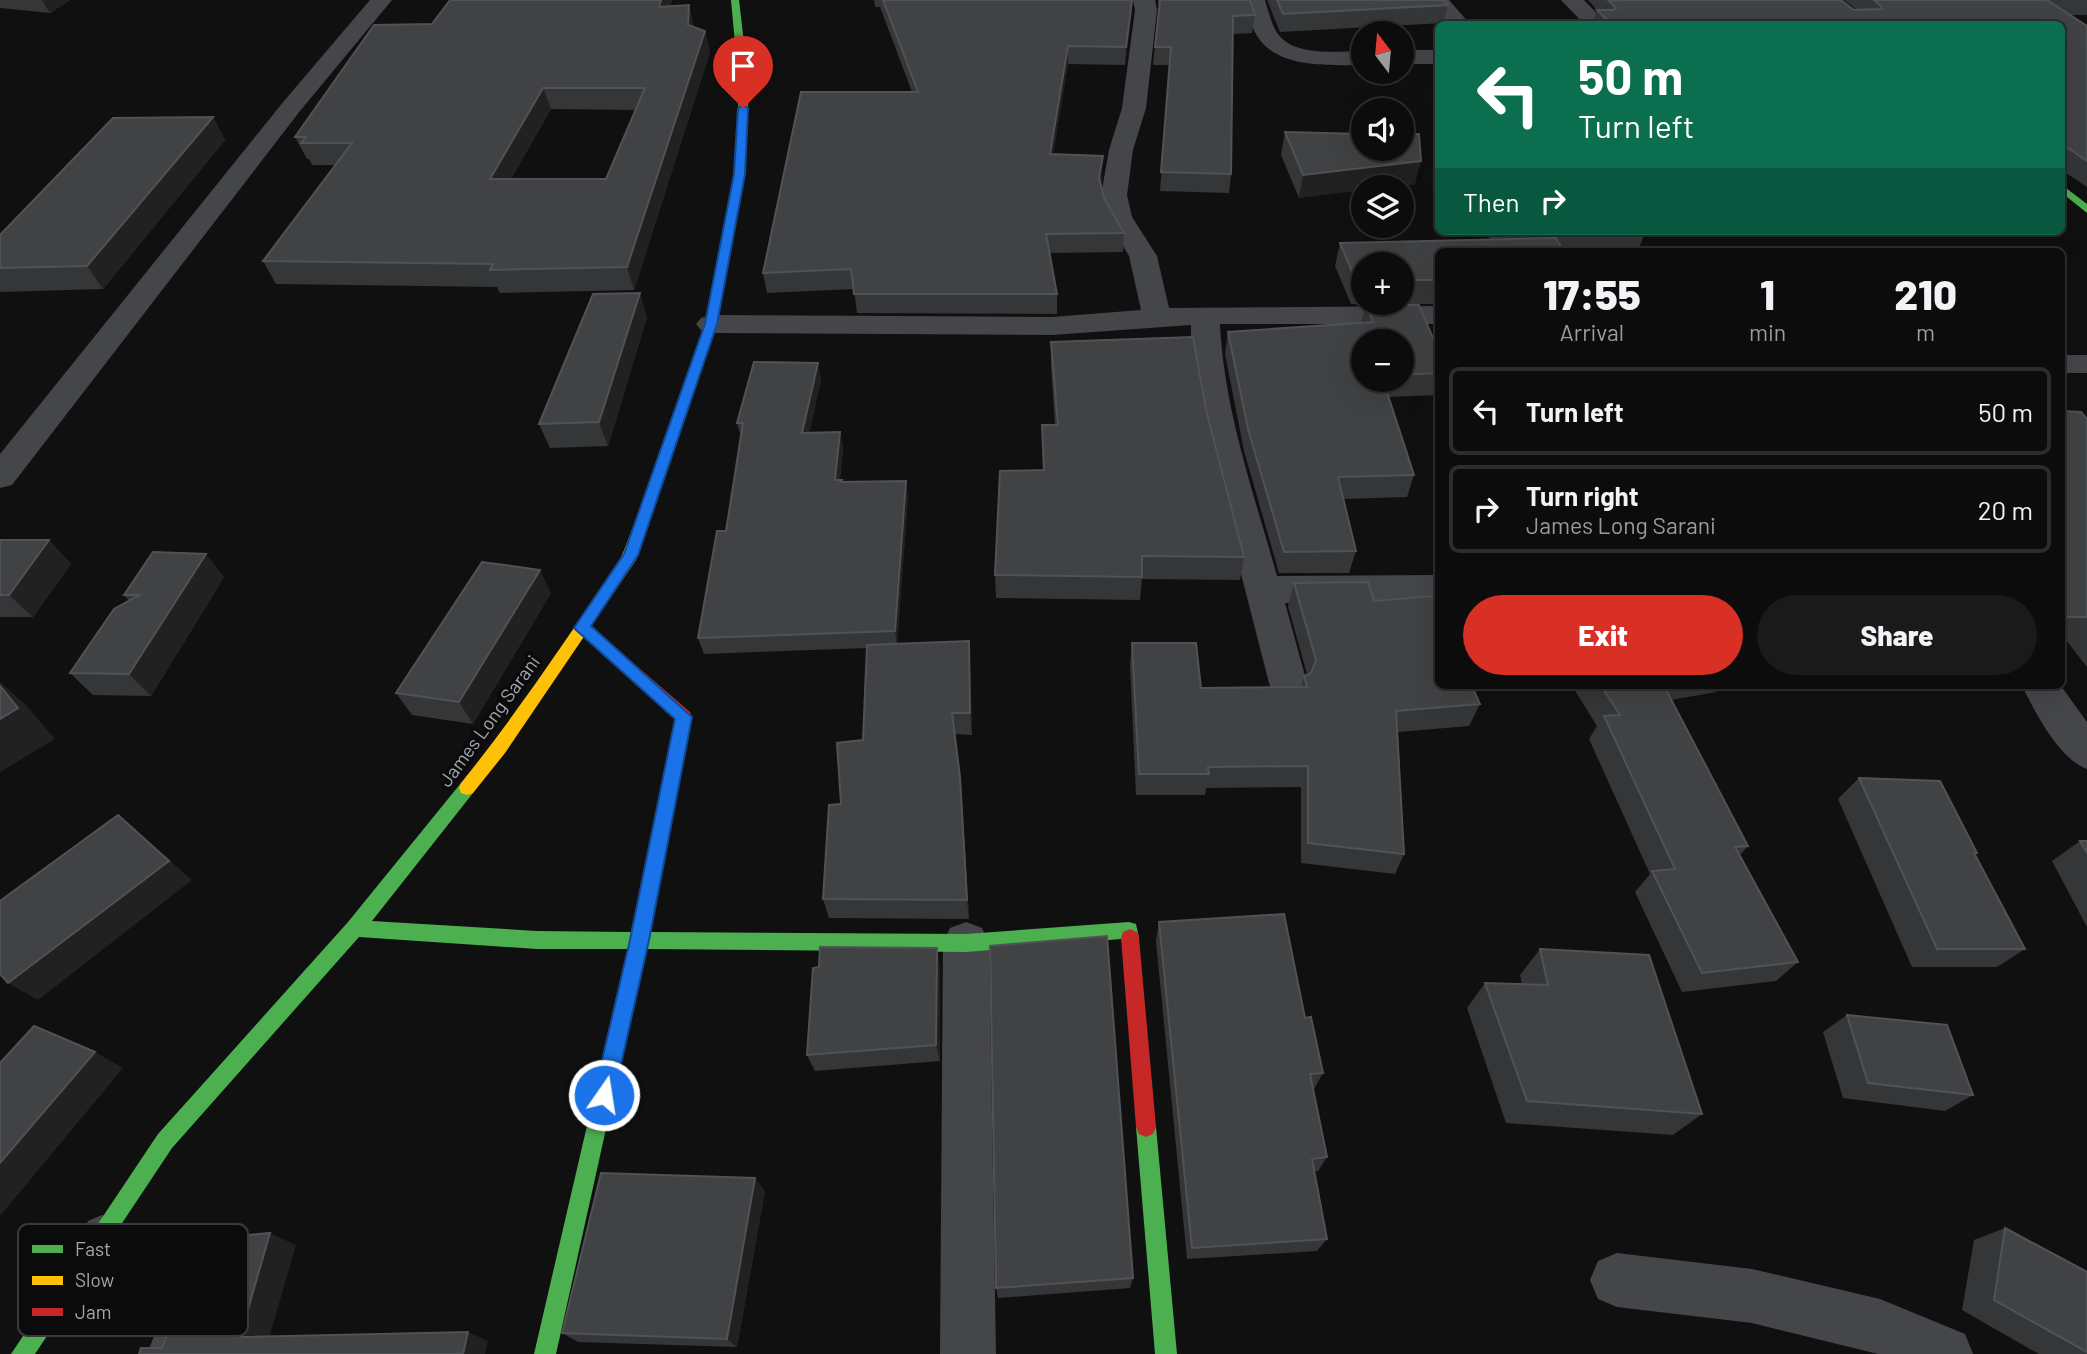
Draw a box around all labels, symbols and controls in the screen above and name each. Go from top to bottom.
north arrow [1351,21,1414,84]
map controls [1351,21,1414,392]
pin [713,36,773,108]
text: 50 m [1578,46,1683,105]
icon: arrive [724,47,762,85]
icon: left [1463,49,1554,140]
button: sound [1351,98,1414,161]
text: Turn left [1578,106,1695,144]
button: layers [1351,175,1414,238]
icon: right [1534,182,1572,220]
text: Then [1463,186,1520,217]
button: + [1351,252,1414,315]
text: 17:55 [1543,268,1641,318]
text: 1 [1760,268,1775,318]
text: 210 [1894,268,1957,318]
text: Arrival [1560,318,1624,346]
text: min [1749,318,1786,346]
text: m [1916,318,1935,346]
button: − [1351,329,1414,392]
icon: left [1467,392,1505,430]
text: Turn left [1526,396,1624,427]
text: 50 m [1978,396,2033,427]
text: Turn right [1526,480,1639,511]
icon: right [1467,490,1505,528]
text: 20 m [1978,494,2033,525]
text: James Long Sarani [1526,511,1716,539]
button: Exit [1463,595,1743,675]
button: Share [1757,595,2037,675]
street label: James Long Sarani [433,650,544,791]
position arrow [567,1058,641,1132]
legend [18,1224,248,1336]
text: Fast [75,1237,111,1260]
text: Slow [75,1268,114,1291]
text: Jam [75,1300,111,1323]

